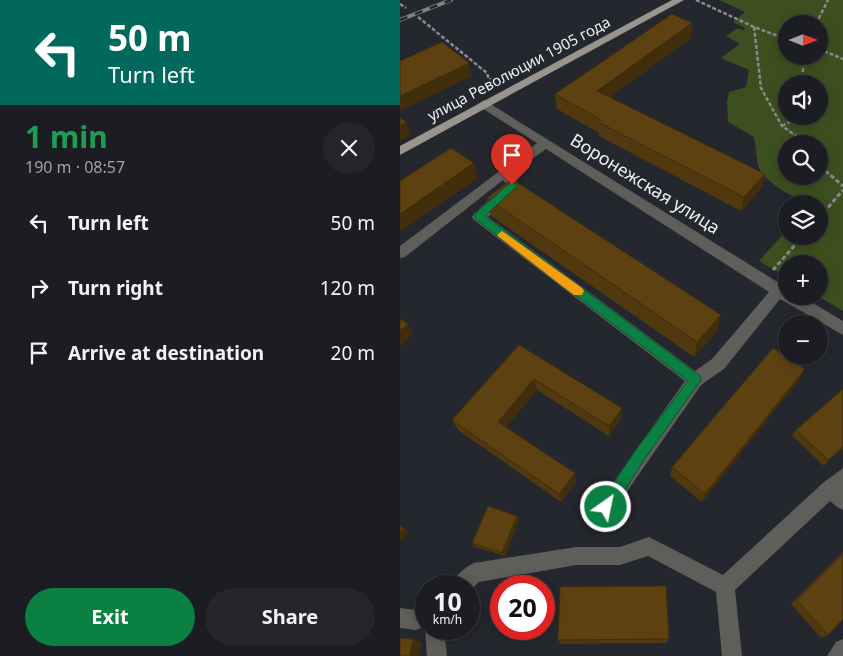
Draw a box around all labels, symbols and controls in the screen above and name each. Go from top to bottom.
street label: улица Революции 1905 года [424,11,613,125]
text: 50 m [108,14,191,61]
north arrow [778,15,828,65]
map controls [778,15,828,365]
icon: left [25,20,90,85]
text: Turn left [108,59,195,89]
button: sound [778,75,828,125]
text: 1 min [25,116,108,157]
button: close [323,122,375,174]
street label: Воронежская улица [566,127,725,239]
pin [491,134,533,185]
button: search [778,135,828,185]
icon: arrive [498,141,526,169]
text: 190 m · 08:57 [25,156,125,178]
button: layers [778,195,828,245]
icon: left [25,209,53,237]
text: Turn left [68,210,149,236]
text: 50 m [331,210,375,236]
button: + [778,255,828,305]
icon: right [25,274,53,302]
text: Turn right [68,275,163,301]
text: 120 m [320,275,375,301]
button: − [778,315,828,365]
icon: arrive [25,339,53,367]
text: Arrive at destination [68,340,264,366]
text: 20 m [331,340,375,366]
position arrow [579,480,631,532]
speed limit sign: 20 [490,575,555,640]
text: 10 [433,584,462,618]
button: Exit [25,588,195,646]
button: Share [205,588,375,646]
text: km/h [433,611,462,628]

